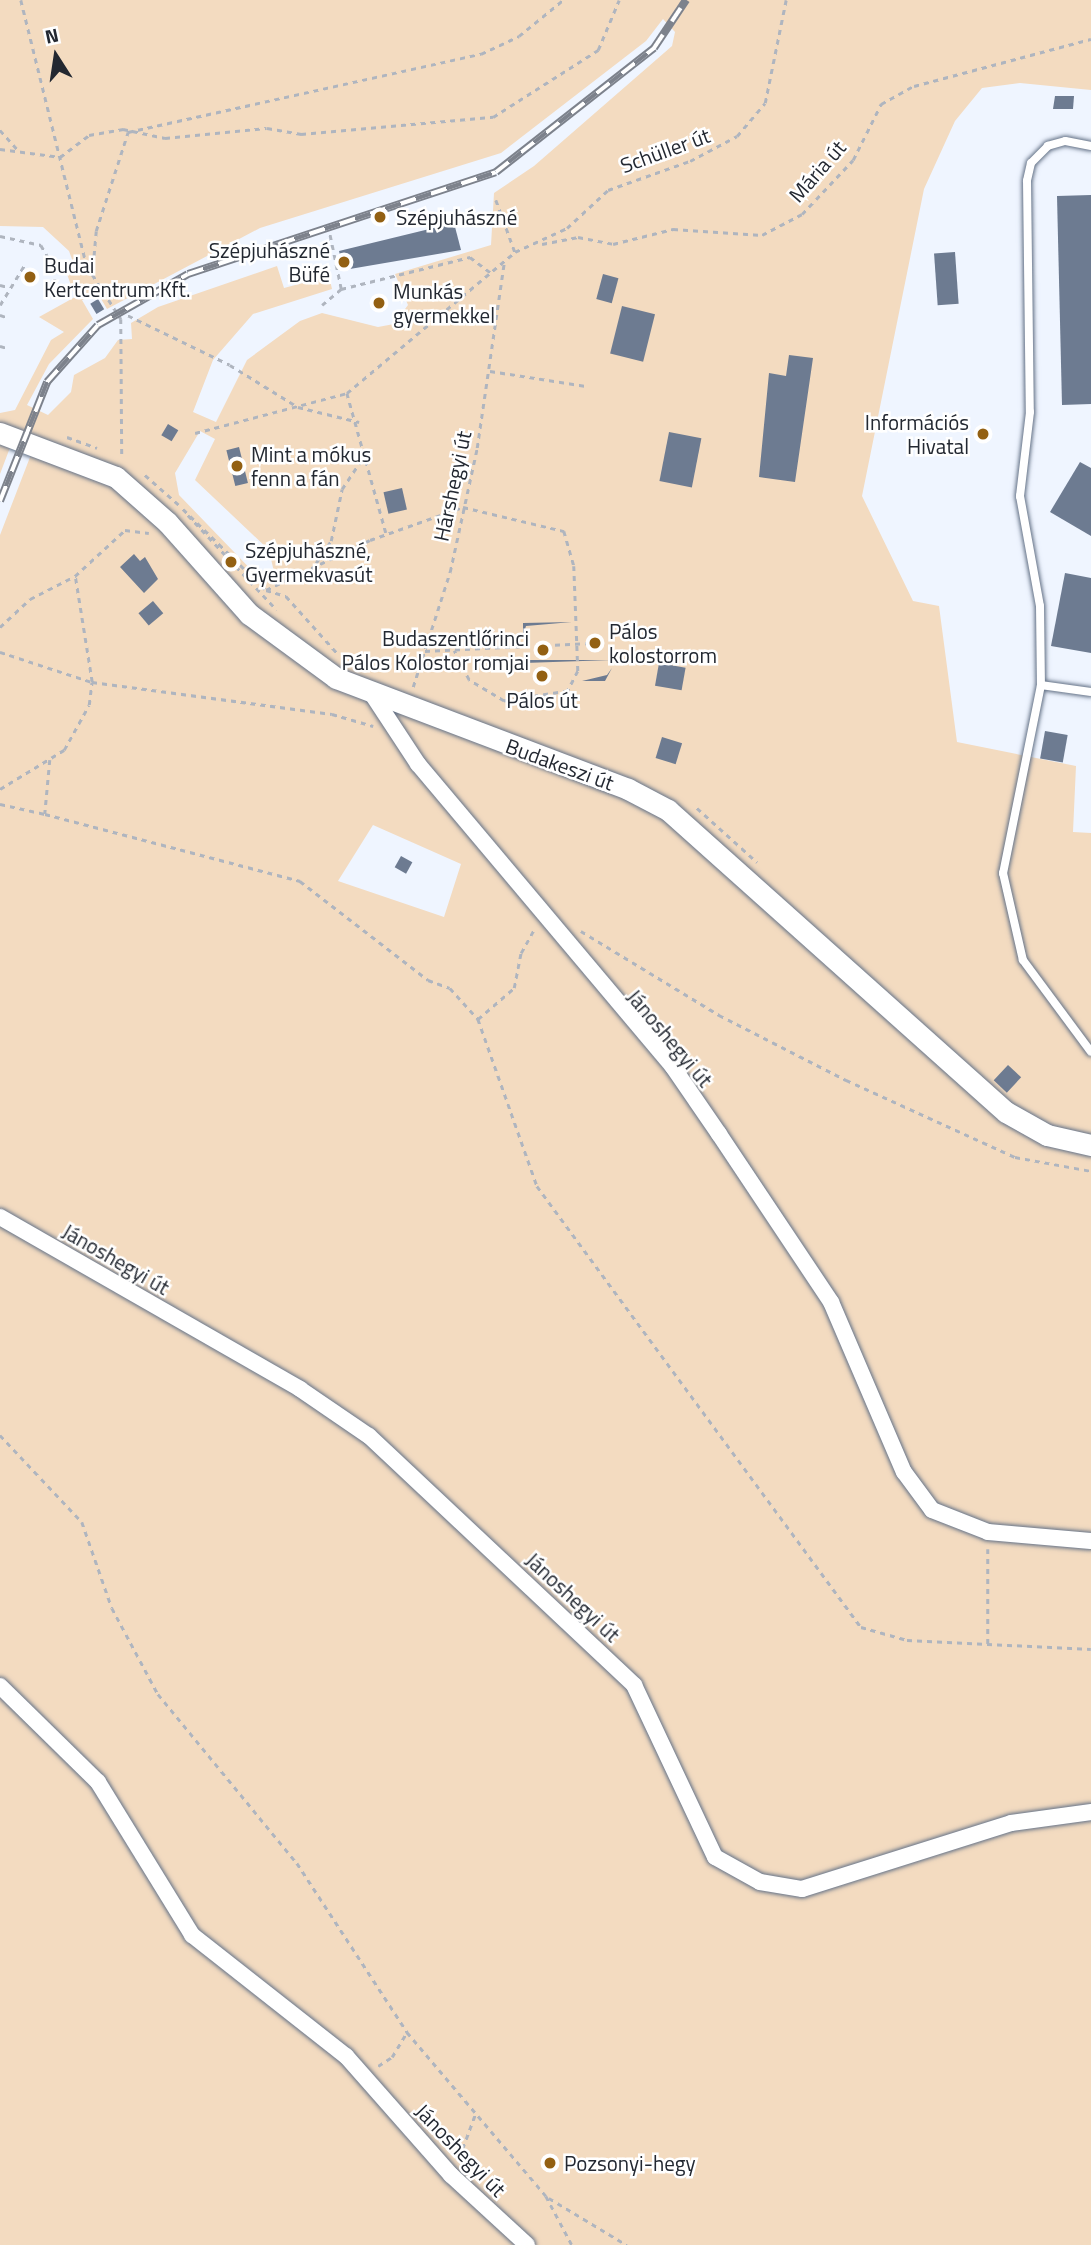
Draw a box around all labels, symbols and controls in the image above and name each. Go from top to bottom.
text: N [42,19,61,51]
north arrow [21,21,91,91]
street label: Schüller út [617,122,713,178]
street label: Mária út [783,135,851,207]
place label: Szépjuhászné [396,204,517,230]
marker: Szépjuhászné [370,207,390,227]
place label: Szépjuhászné Büfé [209,237,330,287]
place label: Budai Kertcentrum Kft. [44,252,190,302]
marker: Szépjuhászné Büfé [336,254,352,270]
marker: Budai Kertcentrum Kft. [22,269,38,285]
place label: Munkás gyermekkel [393,278,495,328]
marker: Munkás gyermekkel [371,295,387,311]
place label: Információs Hivatal [865,409,969,459]
marker: Információs Hivatal [975,426,991,442]
street label: Hárshegyi út [428,428,476,544]
place label: Mint a mókus fenn a fán [251,441,371,491]
marker: Mint a mókus fenn a fán [229,458,245,474]
place label: Szépjuhászné, Gyermekvasút [245,537,373,587]
marker: Szépjuhászné, Gyermekvasút [223,554,239,570]
place label: Pálos kolostorrom [609,618,717,668]
place label: Budaszentlőrinci Pálos Kolostor romjai [342,625,529,675]
marker: Pálos kolostorrom [587,635,603,651]
marker: Budaszentlőrinci Pálos Kolostor romjai [535,642,551,658]
marker: Pálos út [534,668,550,684]
place label: Pálos út [506,687,578,713]
street label: Budakeszi út [503,733,617,795]
street label: Jánoshegyi út [622,984,718,1092]
street label: Jánoshegyi út [58,1218,174,1300]
street label: Jánoshegyi út [521,1547,625,1647]
street label: Jánoshegyi út [411,2098,511,2202]
place label: Pozsonyi-hegy [564,2150,696,2176]
marker: Pozsonyi-hegy [542,2155,558,2171]

